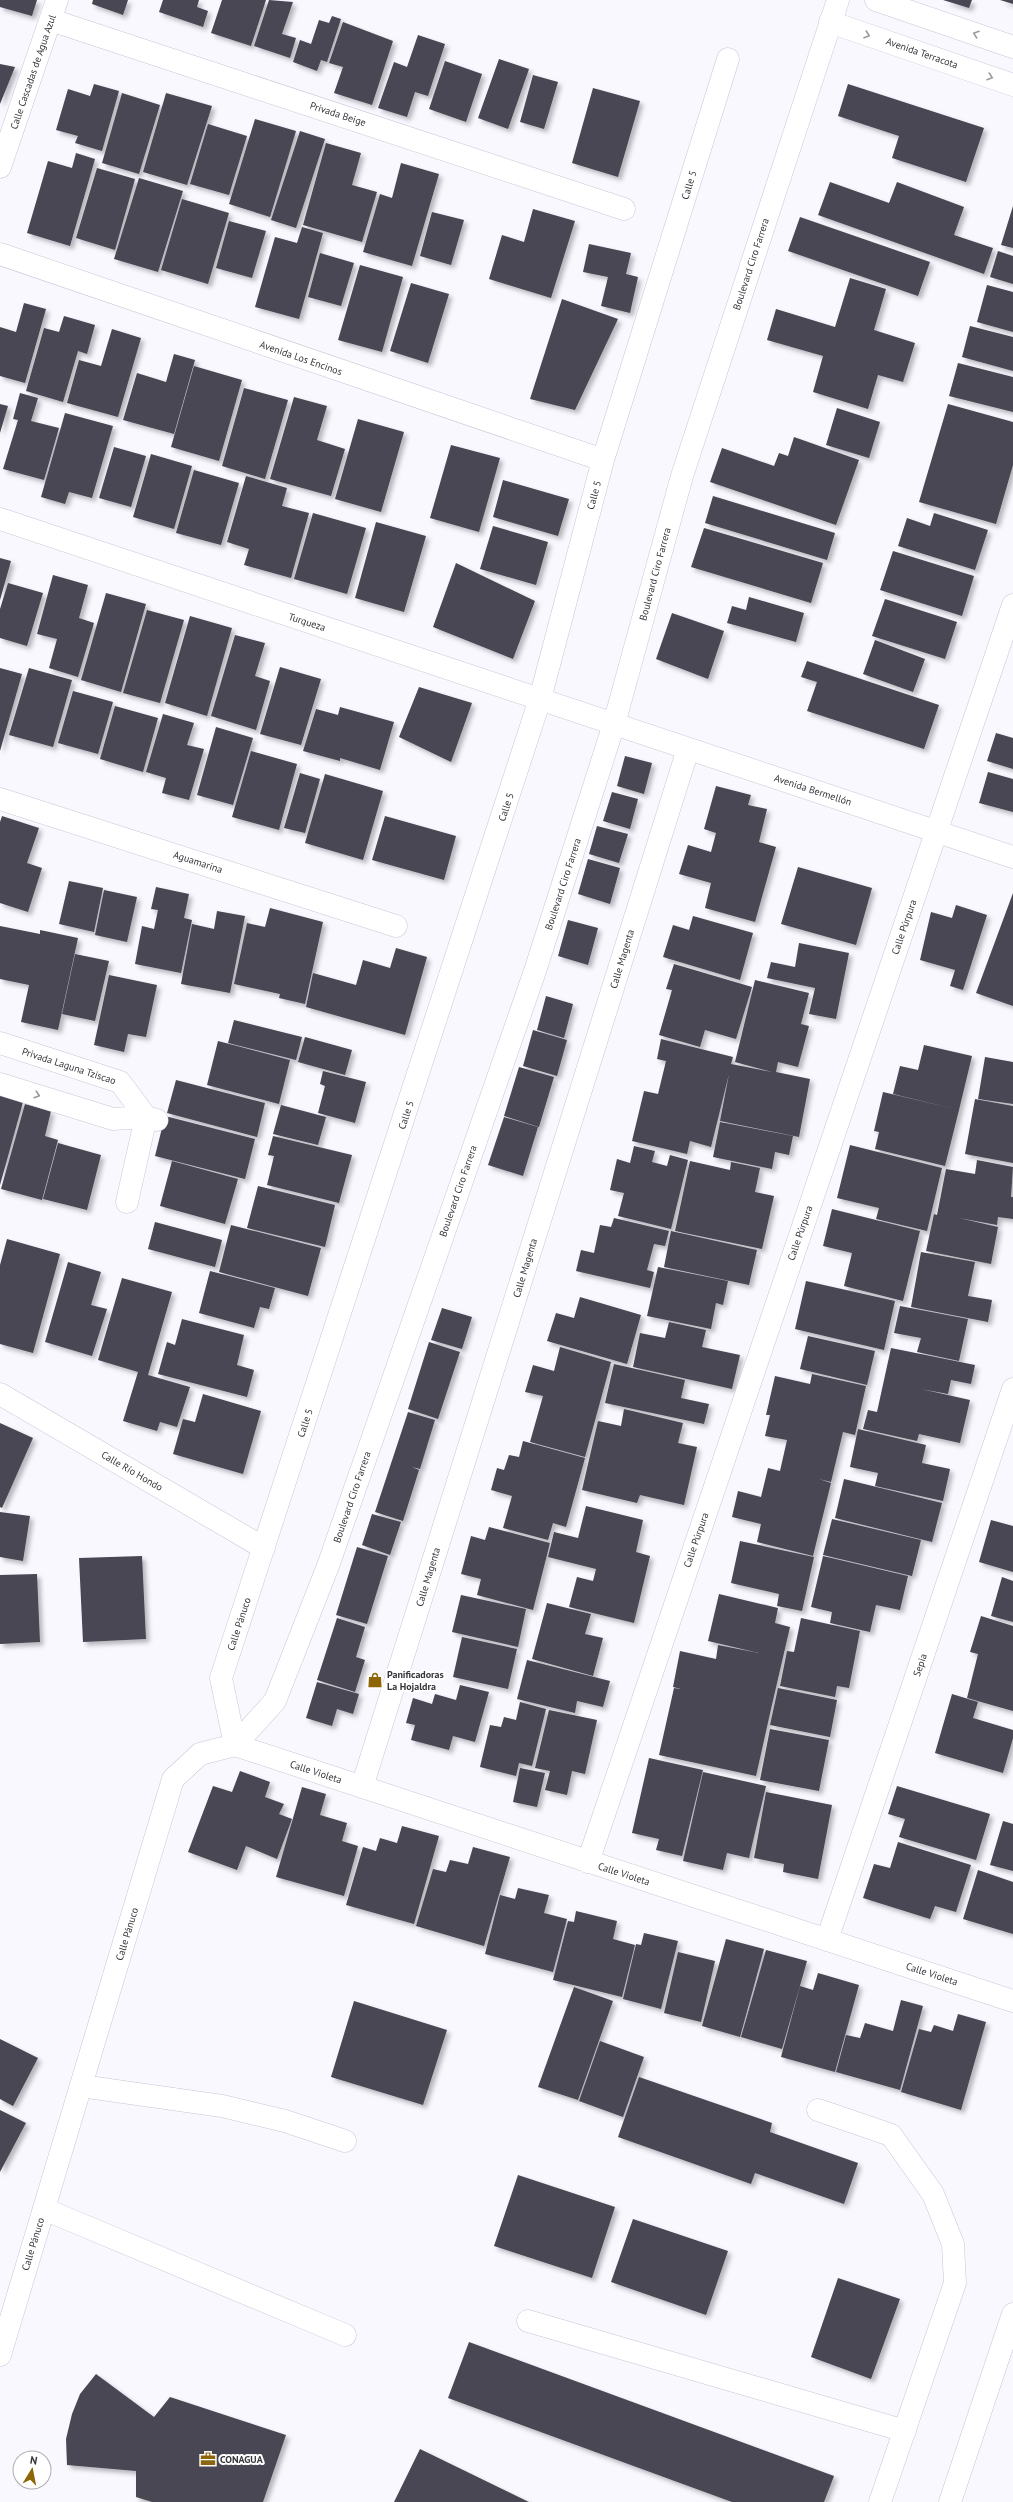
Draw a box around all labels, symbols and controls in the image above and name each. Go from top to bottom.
street label: Calle Cascadas de Agua Azul [7,13,59,131]
one-way arrow [863,30,870,38]
one-way arrow [973,30,980,39]
street label: Avenida Terracota [884,35,960,71]
one-way arrow [986,72,993,81]
street label: Privada Beige [308,99,368,129]
street label: Calle 5 [678,169,700,201]
street label: Boulevard Ciro Farrera [730,216,772,312]
street label: Avenida Los Encinos [258,338,344,378]
street label: Calle 5 [584,479,604,511]
street label: Boulevard Ciro Farrera [636,526,674,622]
street label: Turqueza [287,610,327,634]
street label: Avenida Bermellón [773,771,853,809]
street label: Calle 5 [495,791,517,823]
street label: Boulevard Ciro Farrera [542,836,584,932]
street label: Aguamarina [172,848,224,876]
street label: Calle Púrpura [889,898,919,956]
street label: Calle Magenta [607,928,637,990]
street label: Privada Laguna Tziscao [20,1045,118,1087]
one-way arrow [34,1091,41,1099]
street label: Calle 5 [395,1099,417,1131]
street label: Boulevard Ciro Farrera [436,1144,480,1238]
street label: Calle Púrpura [785,1204,815,1262]
street label: Calle Magenta [510,1237,540,1299]
street label: Calle 5 [294,1407,316,1439]
street label: Calle Río Hondo [99,1448,165,1494]
street label: Boulevard Ciro Farrera [330,1450,374,1544]
street label: Calle Púrpura [681,1511,711,1569]
street label: Calle Magenta [413,1546,443,1608]
street label: Calle Pánuco [224,1596,254,1652]
street label: Sepia [910,1652,930,1678]
place label: Panificadoras La Hojaldra [387,1668,444,1693]
shop icon: Panificadoras La Hojaldra [366,1671,384,1689]
street label: Calle Violeta [288,1757,344,1787]
street label: Calle Violeta [596,1859,652,1889]
street label: Calle Pánuco [113,1906,141,1962]
street label: Calle Violeta [904,1959,960,1989]
street label: Calle Pánuco [19,2216,47,2272]
north arrow [12,2450,52,2490]
office icon: CONAGUA [199,2450,217,2468]
text: N [29,2453,39,2468]
place label: CONAGUA [220,2453,264,2466]

